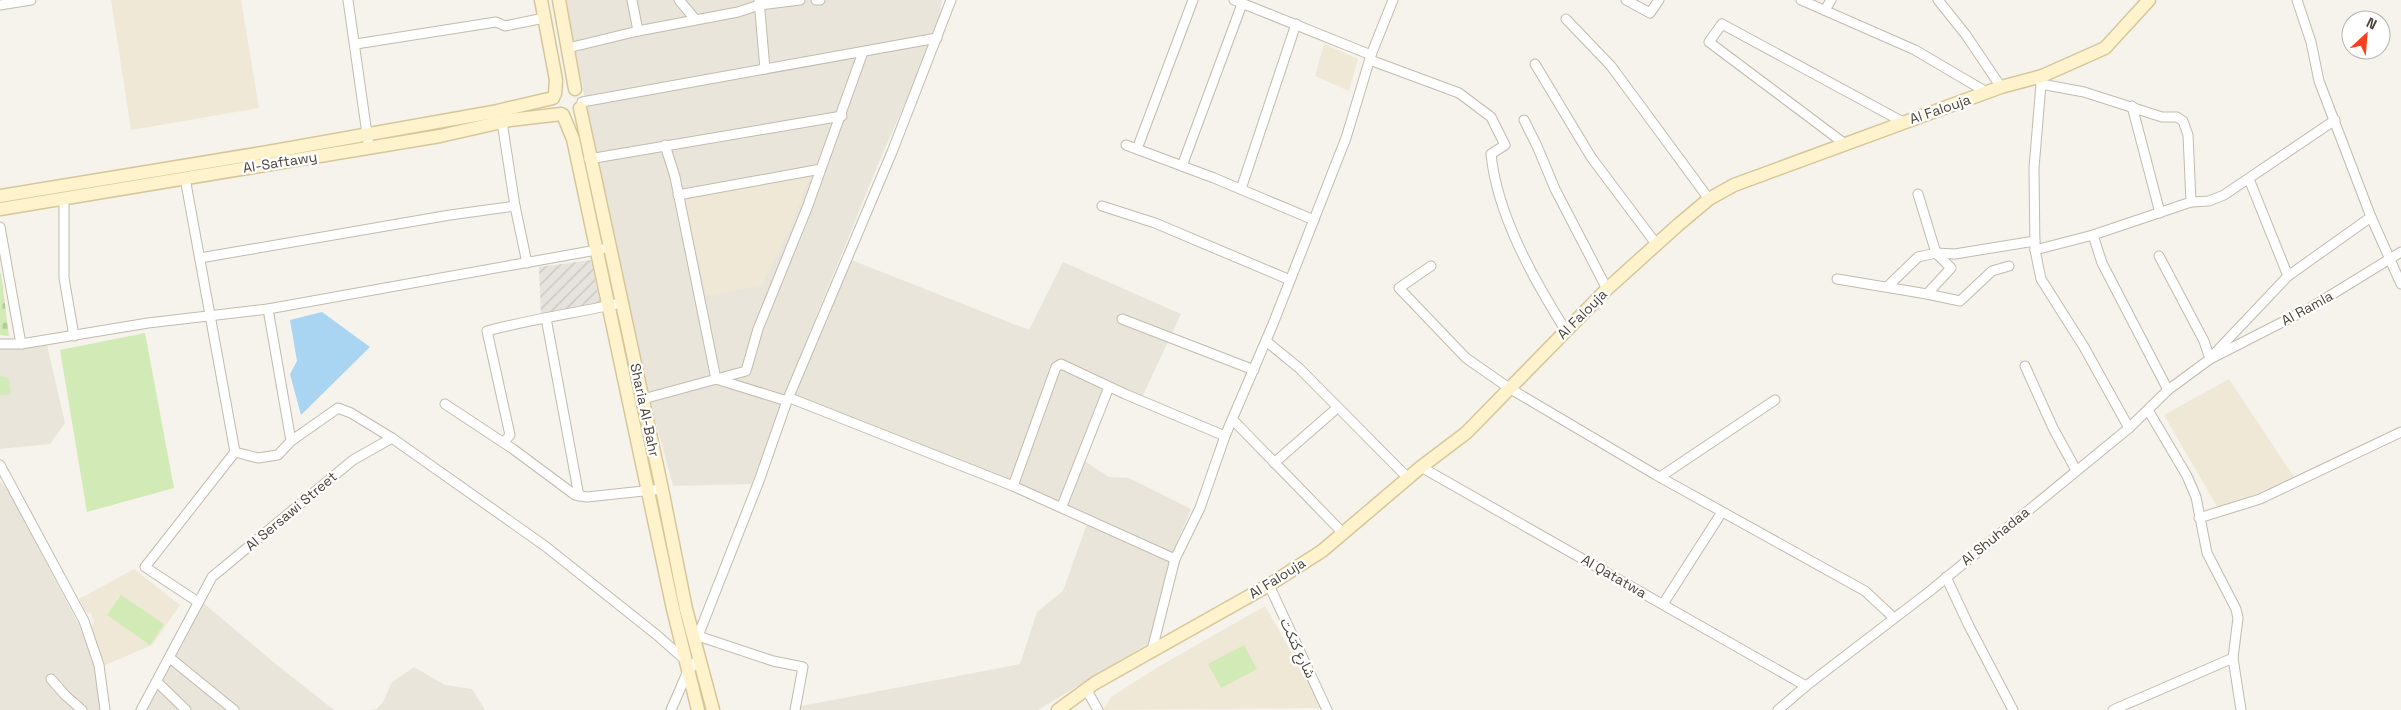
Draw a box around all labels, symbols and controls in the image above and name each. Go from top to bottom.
north arrow [2341,10,2391,60]
text: N [2364,13,2380,33]
street label: Al Falouja [1907,90,1973,128]
street label: Al-Saftawy [242,147,318,177]
street label: Al Falouja [1553,285,1611,343]
street label: Al Ramla [2278,286,2336,330]
street label: Sharia Al-Bahr [626,362,664,458]
street label: Al Sersawi Street [242,467,340,555]
street label: Al Shuhadaa [1957,503,2033,569]
street label: Al Qatatwa [1578,550,1650,602]
street label: Al Falouja [1245,554,1309,602]
street label: شارع كتكت [1274,615,1320,682]

